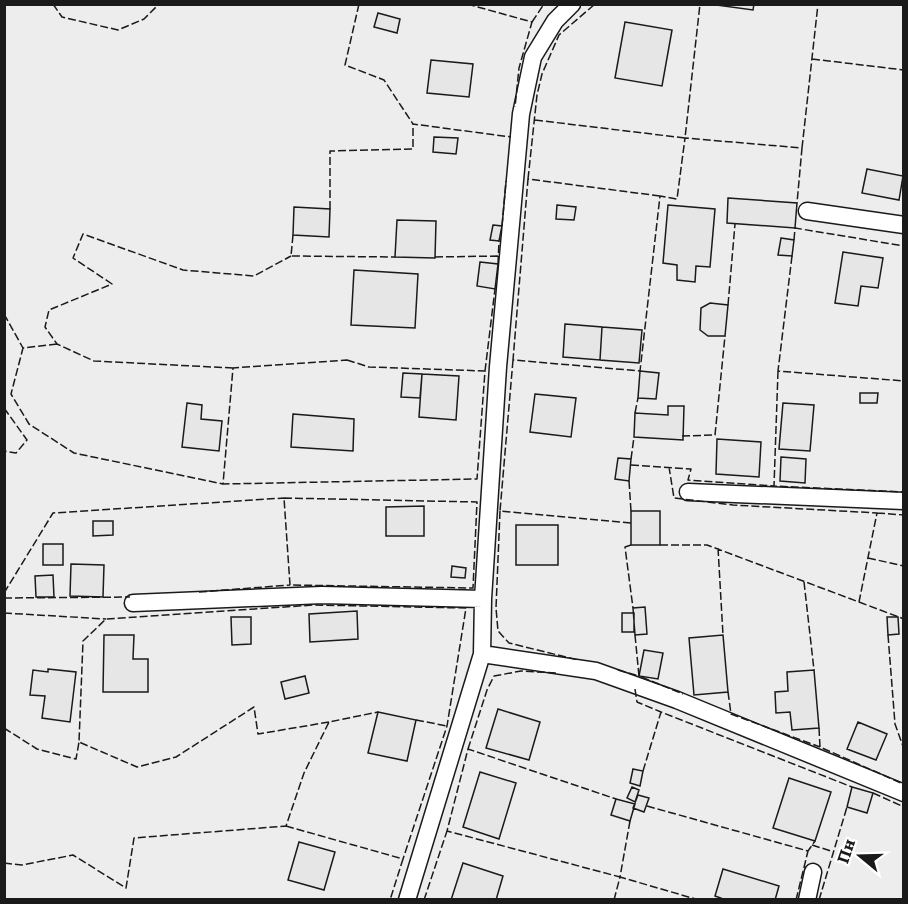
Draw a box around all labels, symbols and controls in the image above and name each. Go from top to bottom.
north arrow [830,826,890,886]
text: Пн [829,835,860,866]

